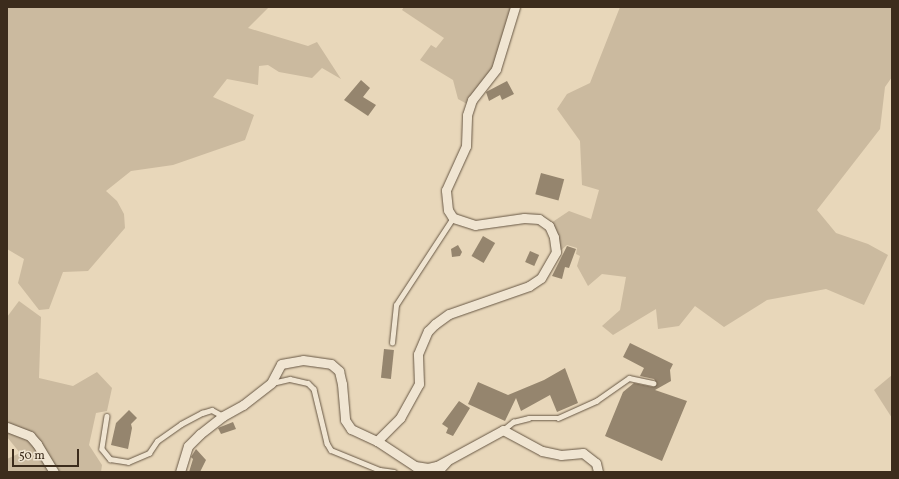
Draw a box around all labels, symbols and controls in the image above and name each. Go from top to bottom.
scale bar [14,441,81,467]
text: 50 m [19,448,45,464]

